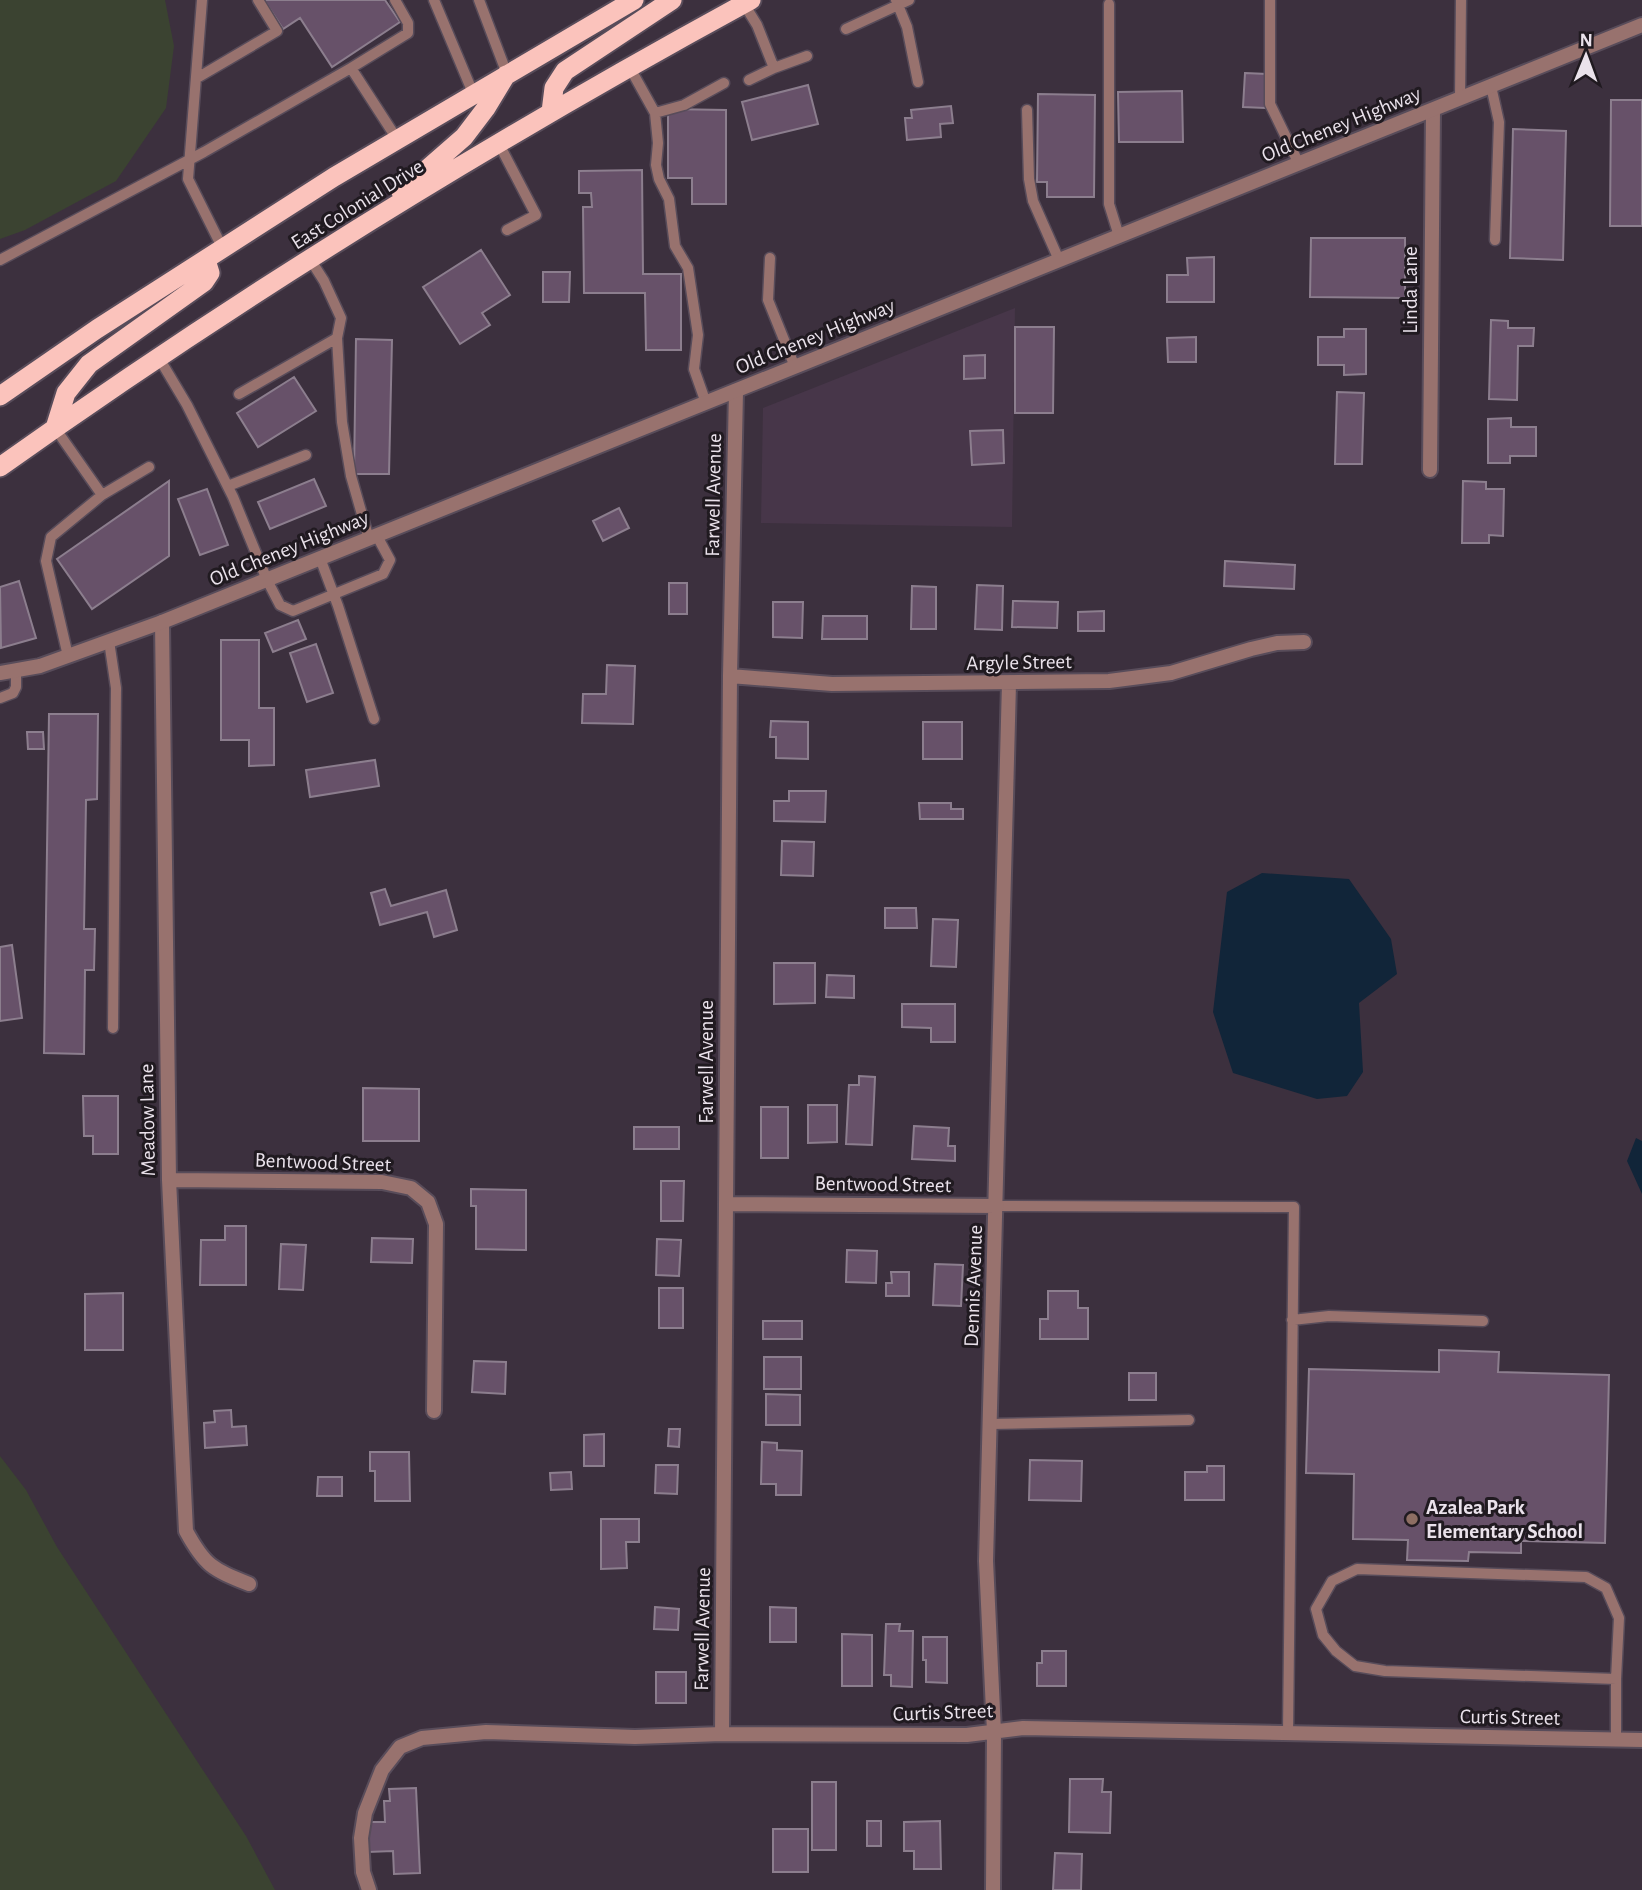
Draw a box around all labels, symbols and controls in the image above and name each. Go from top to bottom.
north arrow [1551,21,1621,91]
text: N [1579,31,1593,50]
street label: Old Cheney Highway [1259,83,1424,166]
street label: East Colonial Drive [288,155,427,253]
street label: Linda Lane [1400,246,1421,334]
street label: Old Cheney Highway [733,295,898,378]
street label: Farwell Avenue [702,433,725,557]
street label: Old Cheney Highway [207,507,372,590]
street label: Argyle Street [966,651,1072,674]
street label: Farwell Avenue [696,1000,717,1124]
street label: Meadow Lane [136,1063,159,1177]
street label: Bentwood Street [254,1150,392,1175]
street label: Bentwood Street [815,1173,952,1196]
street label: Dennis Avenue [961,1225,986,1347]
place label: Azalea Park Elementary School [1426,1497,1583,1542]
marker: Azalea Park Elementary School [1404,1511,1420,1527]
street label: Farwell Avenue [691,1567,714,1691]
street label: Curtis Street [892,1700,994,1725]
street label: Curtis Street [1460,1706,1561,1729]

